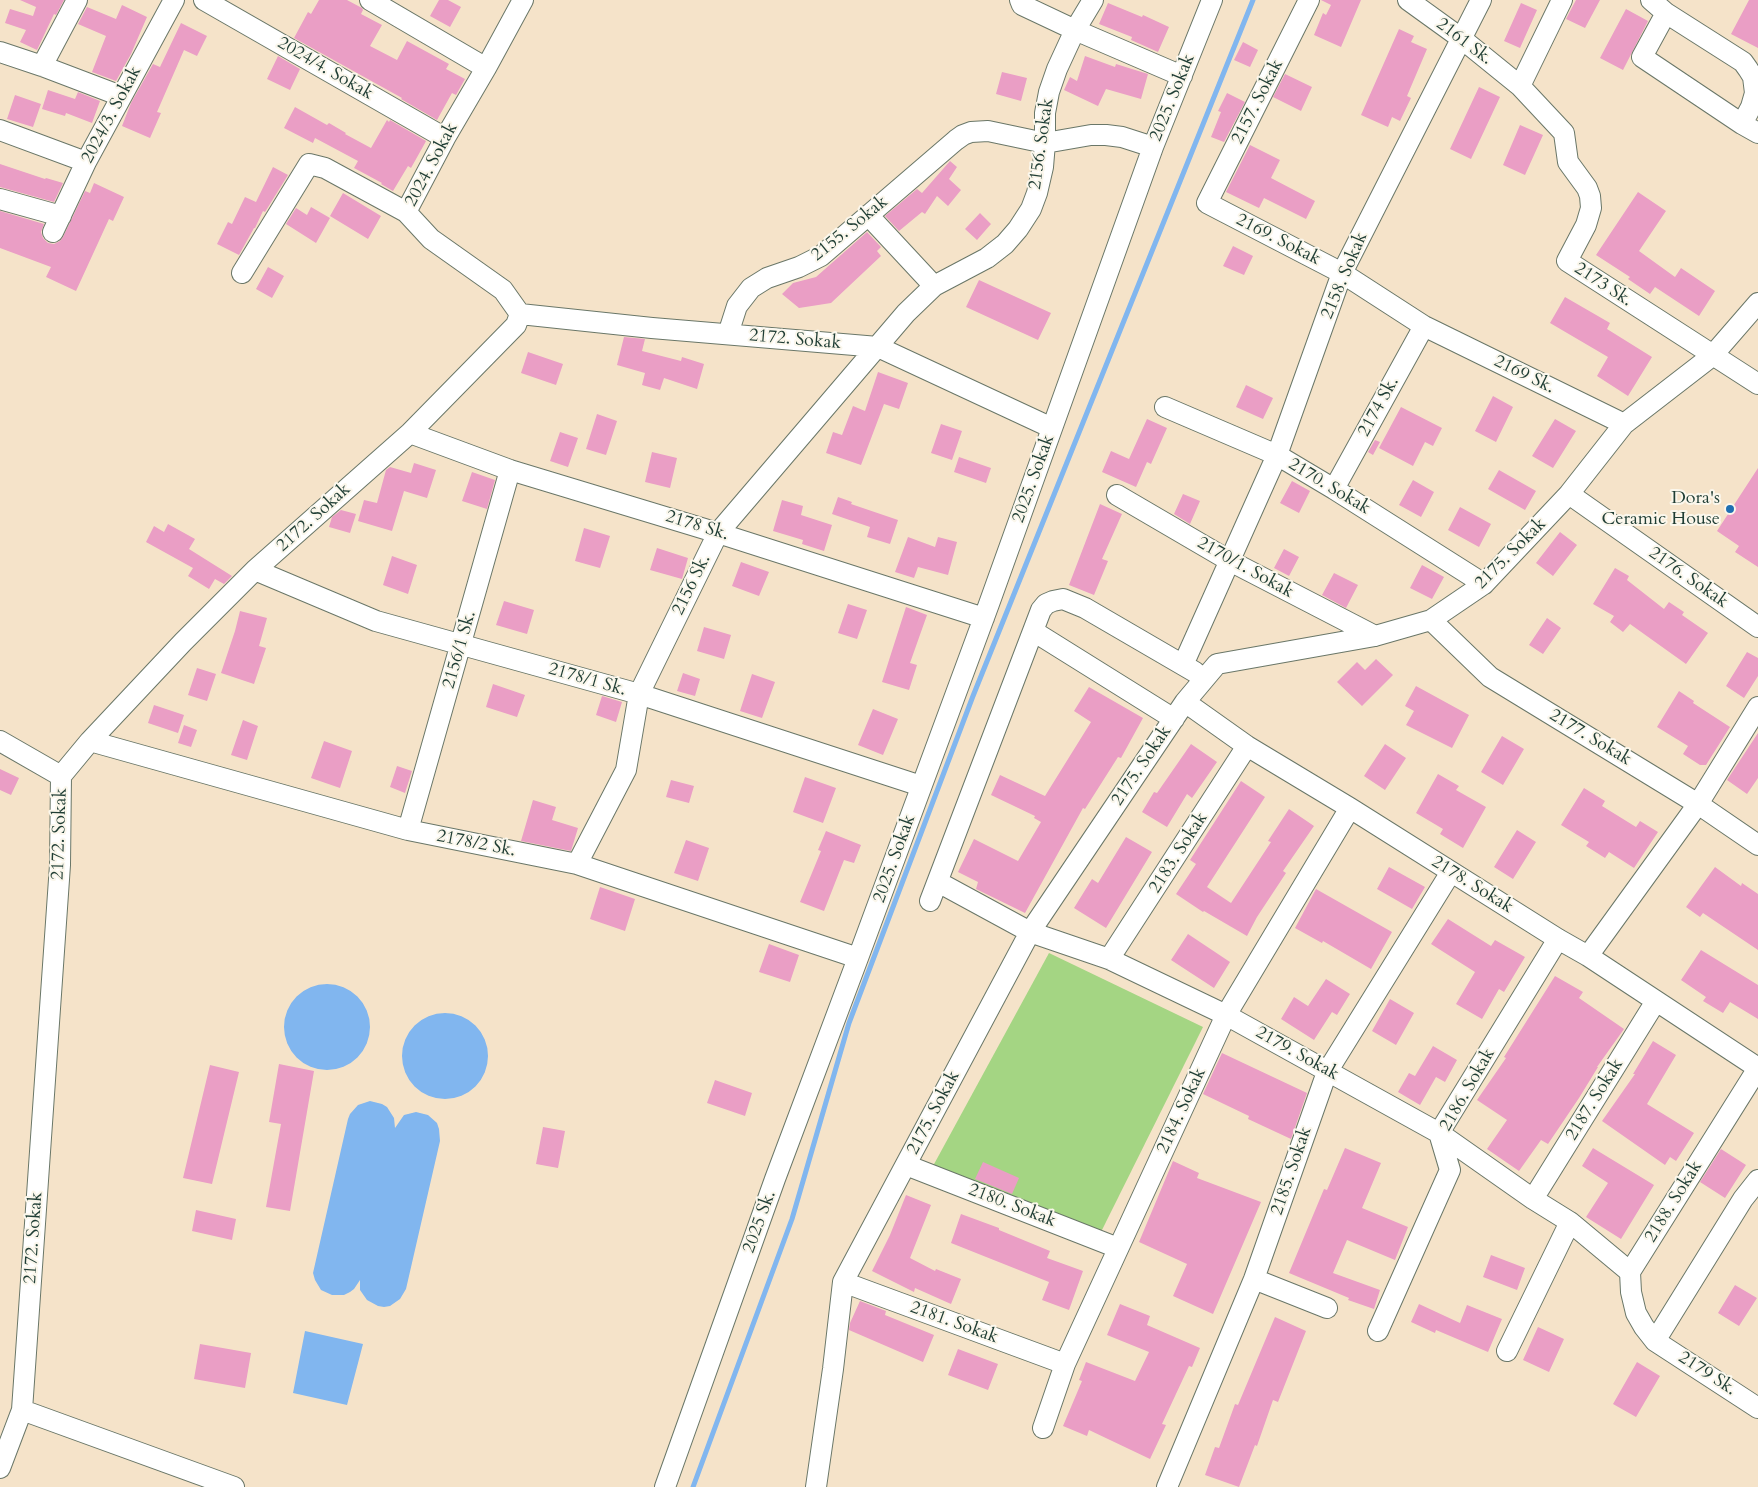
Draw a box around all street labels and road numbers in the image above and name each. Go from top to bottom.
street label: 2161 Sk. [1432,14,1496,70]
street label: 2024/4. Sokak [273,33,377,105]
street label: 2025. Sokak [1146,51,1200,145]
street label: 2157. Sokak [1227,56,1289,148]
street label: 2024/3. Sokak [77,63,147,167]
street label: 2156. Sokak [1025,97,1059,191]
street label: 2024. Sokak [401,119,463,211]
street label: 2155. Sokak [807,192,893,266]
street label: 2169. Sokak [1232,209,1324,271]
street label: 2158. Sokak [1317,229,1373,323]
street label: 2173 Sk. [1570,258,1636,312]
street label: 2172. Sokak [748,325,842,355]
street label: 2169 Sk. [1490,351,1558,399]
street label: 2174 Sk. [1354,373,1404,441]
street label: 2025. Sokak [1008,432,1060,526]
street label: 2170. Sokak [1284,454,1374,520]
street label: 2172. Sokak [273,479,355,557]
street label: 2178 Sk. [663,506,731,546]
street label: 2175. Sokak [1471,514,1551,594]
street label: 2170/1. Sokak [1193,533,1297,603]
street label: 2176. Sokak [1644,543,1732,613]
street label: 2156 Sk. [668,551,716,619]
street label: 2156/1 Sk. [439,609,481,691]
street label: 2178/1 Sk. [546,659,628,701]
street label: 2177. Sokak [1545,705,1635,771]
street label: 2175. Sokak [1107,722,1177,810]
street label: 2172. Sokak [48,788,72,880]
street label: 2183. Sokak [1145,809,1213,897]
street label: 2025. Sokak [869,812,921,906]
street label: 2178/2 Sk. [435,826,517,862]
street label: 2178. Sokak [1427,851,1517,919]
street label: 2179. Sokak [1251,1022,1343,1086]
street label: 2186. Sokak [1436,1045,1500,1135]
street label: 2187. Sokak [1561,1055,1629,1145]
street label: 2184. Sokak [1153,1065,1211,1157]
street label: 2175. Sokak [903,1067,965,1159]
street label: 2185. Sokak [1267,1124,1317,1218]
street label: 2188. Sokak [1640,1157,1708,1247]
street label: 2180. Sokak [965,1179,1059,1233]
street label: 2025 Sk. [739,1188,781,1256]
street label: 2172. Sokak [20,1191,48,1285]
street label: 2181. Sokak [907,1297,1001,1349]
street label: 2179 Sk. [1674,1347,1740,1401]

